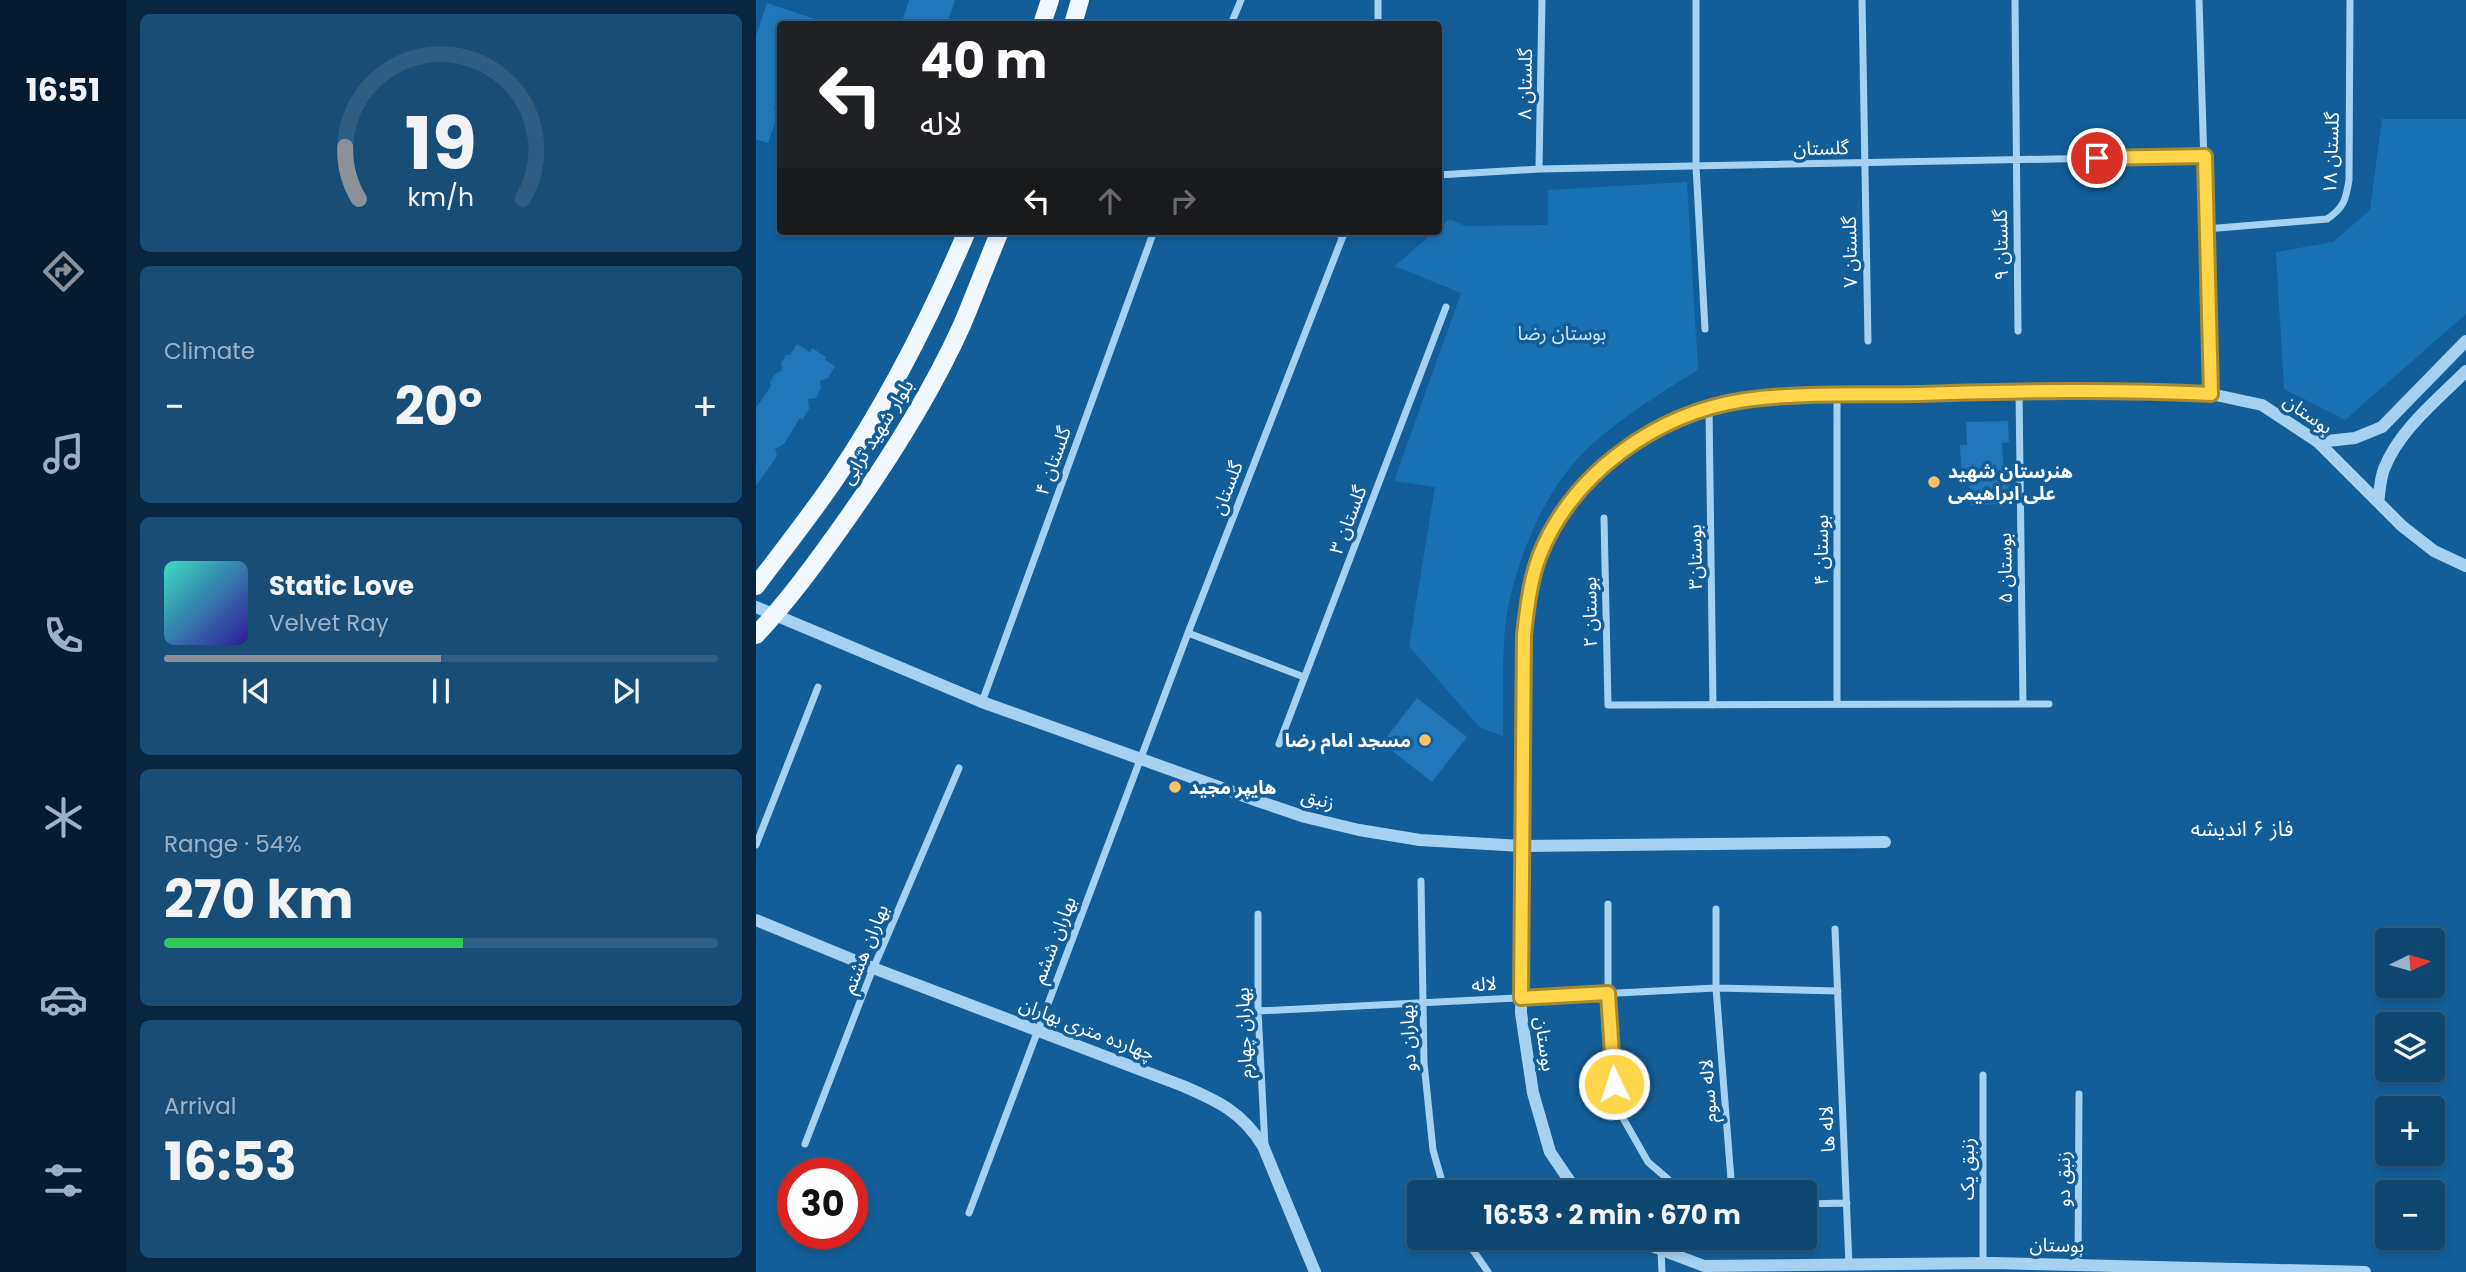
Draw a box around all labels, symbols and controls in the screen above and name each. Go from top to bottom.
text: 40 m [920,27,1047,95]
street label: گلستان ۸ [1511,47,1539,120]
icon: left [805,49,896,140]
text: 16:51 [26,67,100,112]
text: 19 [405,93,477,194]
text: لاله [920,101,963,146]
street label: گلستان ۱۸ [2316,110,2346,195]
pin [2067,128,2127,188]
street label: گلستان [1793,134,1850,162]
icon: arrive [2078,139,2116,177]
text: km/h [408,180,474,215]
icon: left [1018,182,1056,220]
icon: ahead [1091,182,1129,220]
icon: right [1164,182,1202,220]
street label: گلستان ۹ [1987,208,2015,281]
street label: گلستان ۷ [1836,215,1864,288]
icon: directions [39,247,88,296]
park label: بوستان رضا [1518,320,1606,347]
text: Climate [164,335,255,367]
text: 20° [395,370,482,443]
street label: بلوار شهید ترابی [834,374,920,490]
text: − [164,380,185,433]
text: + [692,380,718,433]
street label: بوستان [2278,387,2338,441]
street label: گلستان ۴ [1028,422,1078,499]
icon: music [39,429,88,478]
street label: گلستان [1204,456,1250,519]
place label: هنرستان شهید علی ابراهیمی [1948,458,2073,507]
marker: هنرستان شهید علی ابراهیمی [1926,474,1942,490]
street label: گلستان ۳ [1323,481,1374,558]
street label: بوستان ۴ [1808,515,1835,585]
street label: بوستان۳ [1681,524,1709,590]
street label: بوستان ۵ [1991,532,2019,604]
text: Static Love [269,568,414,604]
street label: بوستان ۲ [1576,576,1604,648]
text: Velvet Ray [269,607,389,639]
icon: phone [39,611,88,660]
icon: previous [237,672,275,710]
icon: pause [422,672,460,710]
icon: next [607,672,645,710]
place label: مسجد امام رضا [1285,727,1411,755]
marker: مسجد امام رضا [1417,732,1433,748]
place label: هایپر مجید [1189,774,1277,801]
marker: هایپر مجید [1167,779,1183,795]
street label: زنبق [1298,782,1338,816]
icon: climate [39,793,88,842]
district label: فاز ۶ اندیشه [2191,814,2293,843]
text: Range · 54% [164,828,302,860]
text: 270 km [164,863,354,936]
street label: بهاران ششم [1025,893,1084,988]
street label: بهاران هشتم [835,900,896,998]
north arrow [2375,928,2445,998]
map controls [2375,928,2445,1250]
street label: لاله [1471,970,1497,998]
icon: car [39,975,88,1024]
street label: بهاران چهارم [1229,987,1260,1079]
street label: چهارده متری بهاران [1015,991,1159,1067]
street label: بهاران دو [1393,1004,1423,1072]
button: layers [2375,1012,2445,1082]
street label: بوستان [1528,1015,1562,1073]
position arrow [1577,1047,1651,1121]
street label: لاله سوم [1692,1058,1725,1124]
text: Arrival [164,1090,236,1122]
button: + [2375,1096,2445,1166]
street label: لاله ها [1812,1105,1842,1153]
text: 16:53 [164,1125,297,1198]
street label: زنبق یک [1954,1138,1981,1200]
street label: زنبق دو [2050,1151,2077,1207]
icon: filters [39,1156,88,1205]
speed limit sign: 30 [777,1158,868,1249]
button: − [2375,1180,2445,1250]
text: 16:53 · 2 min · 670 m [1483,1197,1741,1233]
street label: بوستان [2029,1231,2085,1259]

